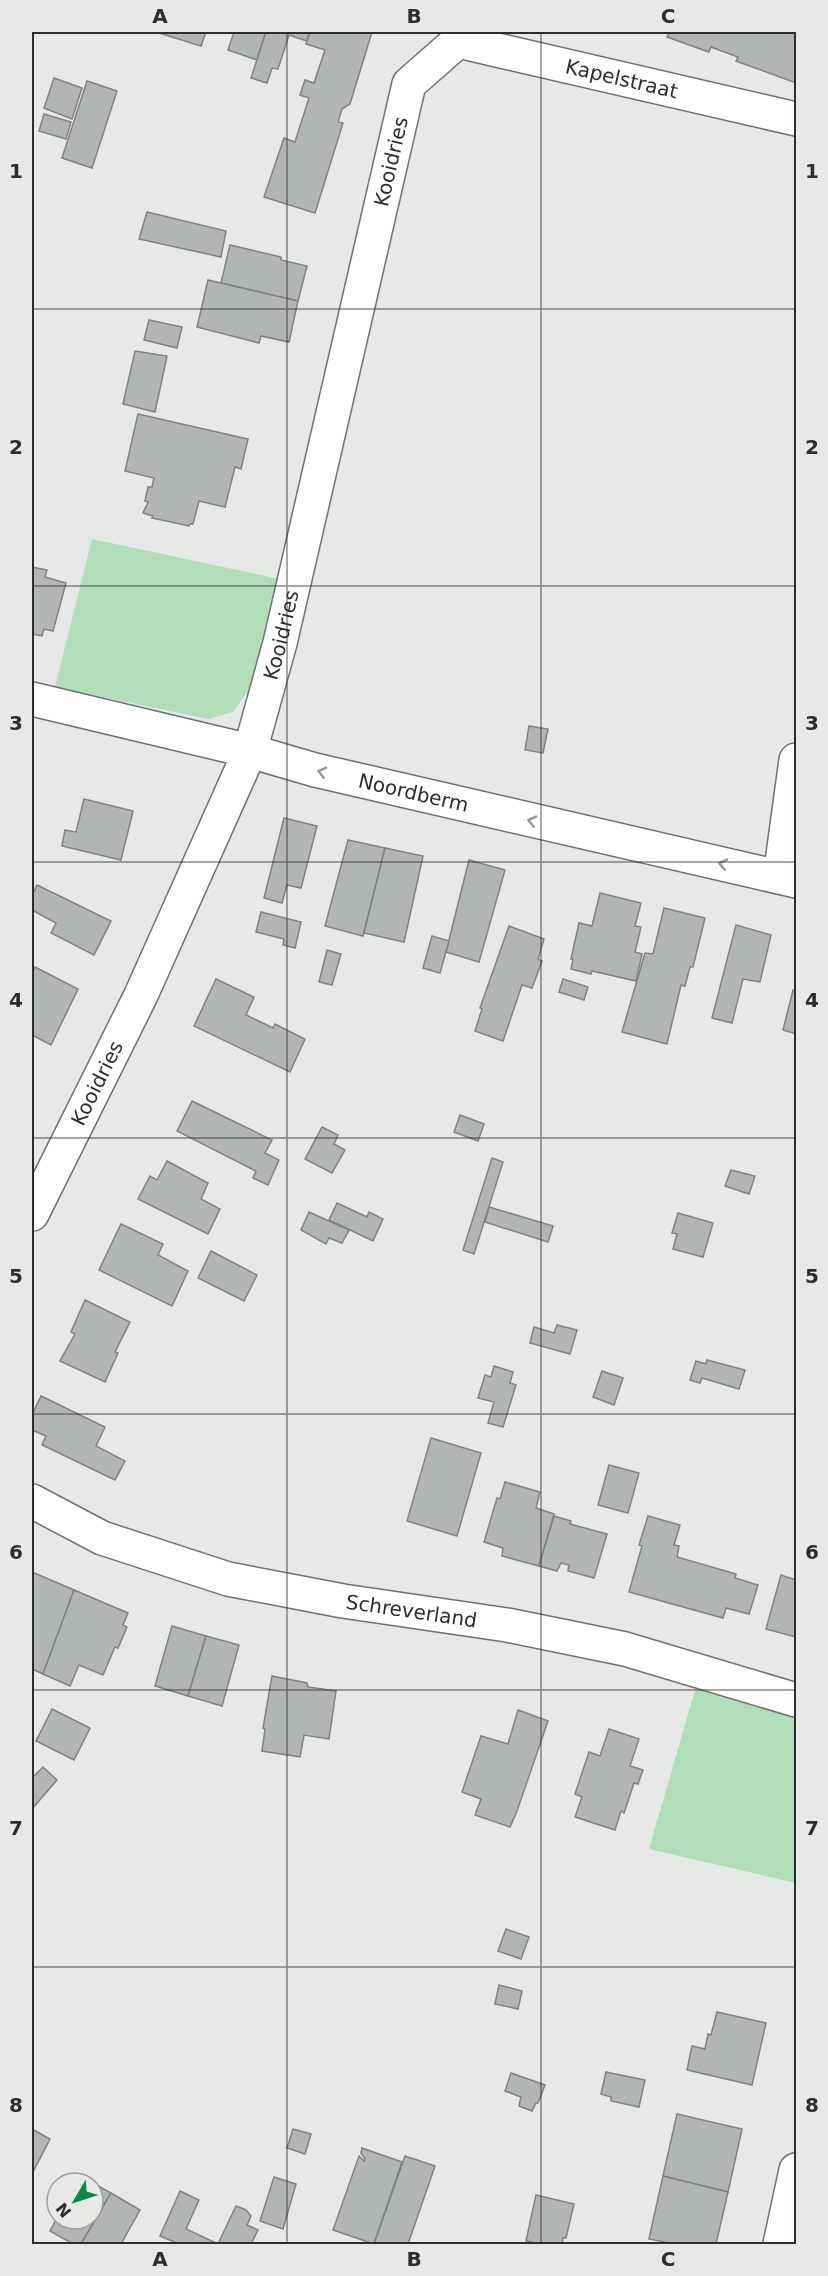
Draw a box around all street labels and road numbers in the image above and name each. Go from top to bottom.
street label: Kapelstraat [563,54,680,103]
street label: Kooidries [369,114,413,209]
street label: Kooidries [258,588,304,683]
street label: Noordberm [356,768,471,817]
street label: Kooidries [66,1037,128,1130]
street label: Schreverland [344,1590,479,1632]

